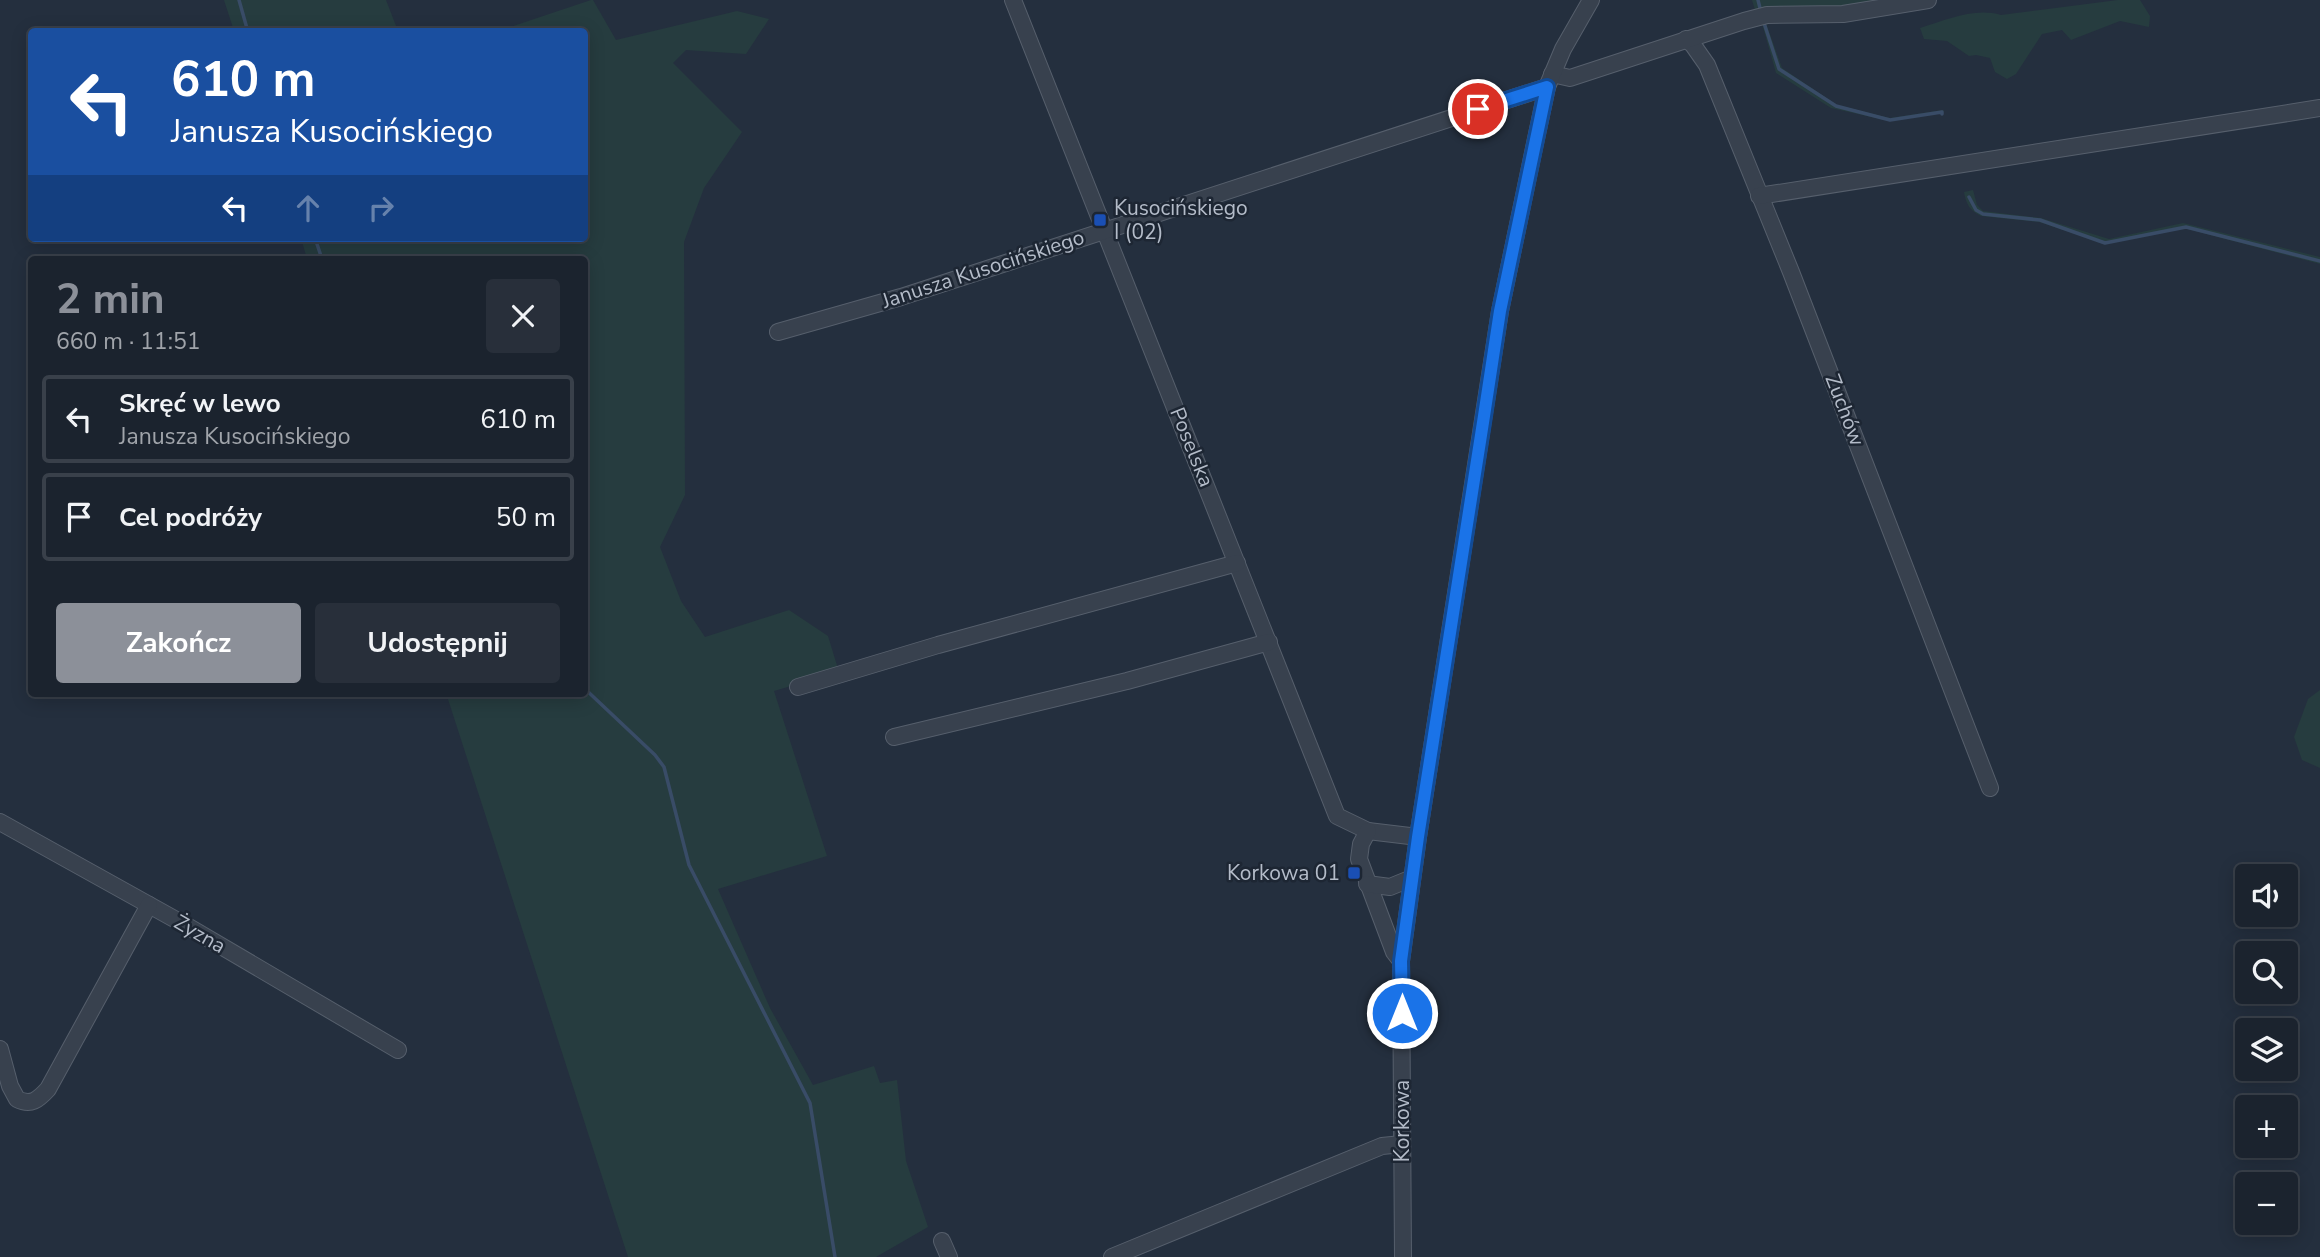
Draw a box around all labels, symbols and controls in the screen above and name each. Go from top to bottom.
text: 610 m [171,46,315,113]
icon: left [56,56,147,147]
pin [1448,79,1508,139]
icon: arrive [1459,90,1497,128]
text: Janusza Kusocińskiego [171,110,493,153]
icon: left [216,189,254,227]
icon: ahead [289,189,327,227]
icon: right [362,189,400,227]
place label: Kusocińskiego I (02) [1114,194,1248,246]
marker: Kusocińskiego I (02) [1092,212,1108,228]
street label: Janusza Kusocińskiego [877,223,1088,315]
text: 2 min [56,271,165,328]
button: close [486,279,560,353]
text: 660 m · 11:51 [56,326,201,357]
street label: Zuchów [1819,370,1872,450]
text: Skręć w lewo [119,386,281,421]
icon: left [60,400,98,438]
text: 610 m [480,402,556,437]
street label: Poselska [1163,403,1221,491]
text: Janusza Kusocińskiego [119,421,351,452]
icon: arrive [60,498,98,536]
text: Cel podróży [119,500,262,535]
text: 50 m [496,500,556,535]
button: Zakończ [56,603,301,683]
button: Udostępnij [315,603,560,683]
place label: Korkowa 01 [1227,859,1340,887]
map controls [2235,864,2298,1235]
button: sound [2235,864,2298,927]
marker: Korkowa 01 [1346,865,1362,881]
street label: Żyzna [169,908,231,960]
button: search [2235,941,2298,1004]
position arrow [1365,976,1439,1050]
button: layers [2235,1018,2298,1081]
street label: Korkowa [1388,1080,1416,1162]
button: + [2235,1095,2298,1158]
button: − [2235,1172,2298,1235]

